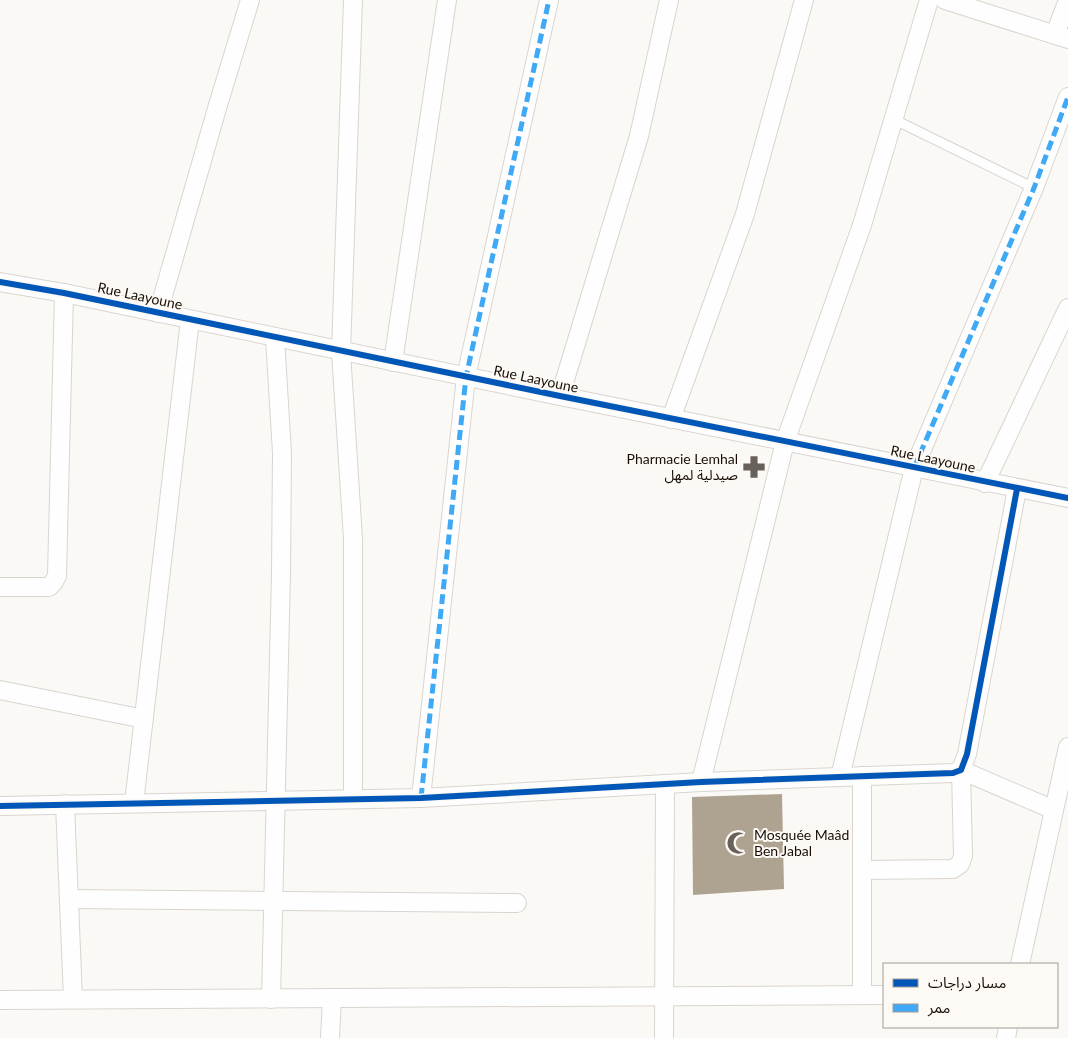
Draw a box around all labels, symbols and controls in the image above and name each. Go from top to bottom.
street label: Rue Laayoune [96,278,184,313]
street label: Rue Laayoune [492,361,580,396]
street label: Rue Laayoune [889,441,977,476]
place label: Pharmacie Lemhal صيدلية لمهل [627,450,738,484]
pharmacy icon: Pharmacie Lemhal صيدلية لمهل [741,454,767,480]
place label: Mosquée Maâd Ben Jabal [754,826,849,859]
mosque icon: Mosquée Maâd Ben Jabal [725,830,751,856]
legend [883,963,1058,1028]
text: مسار دراجات [928,973,1006,992]
text: ممر [927,998,951,1017]

